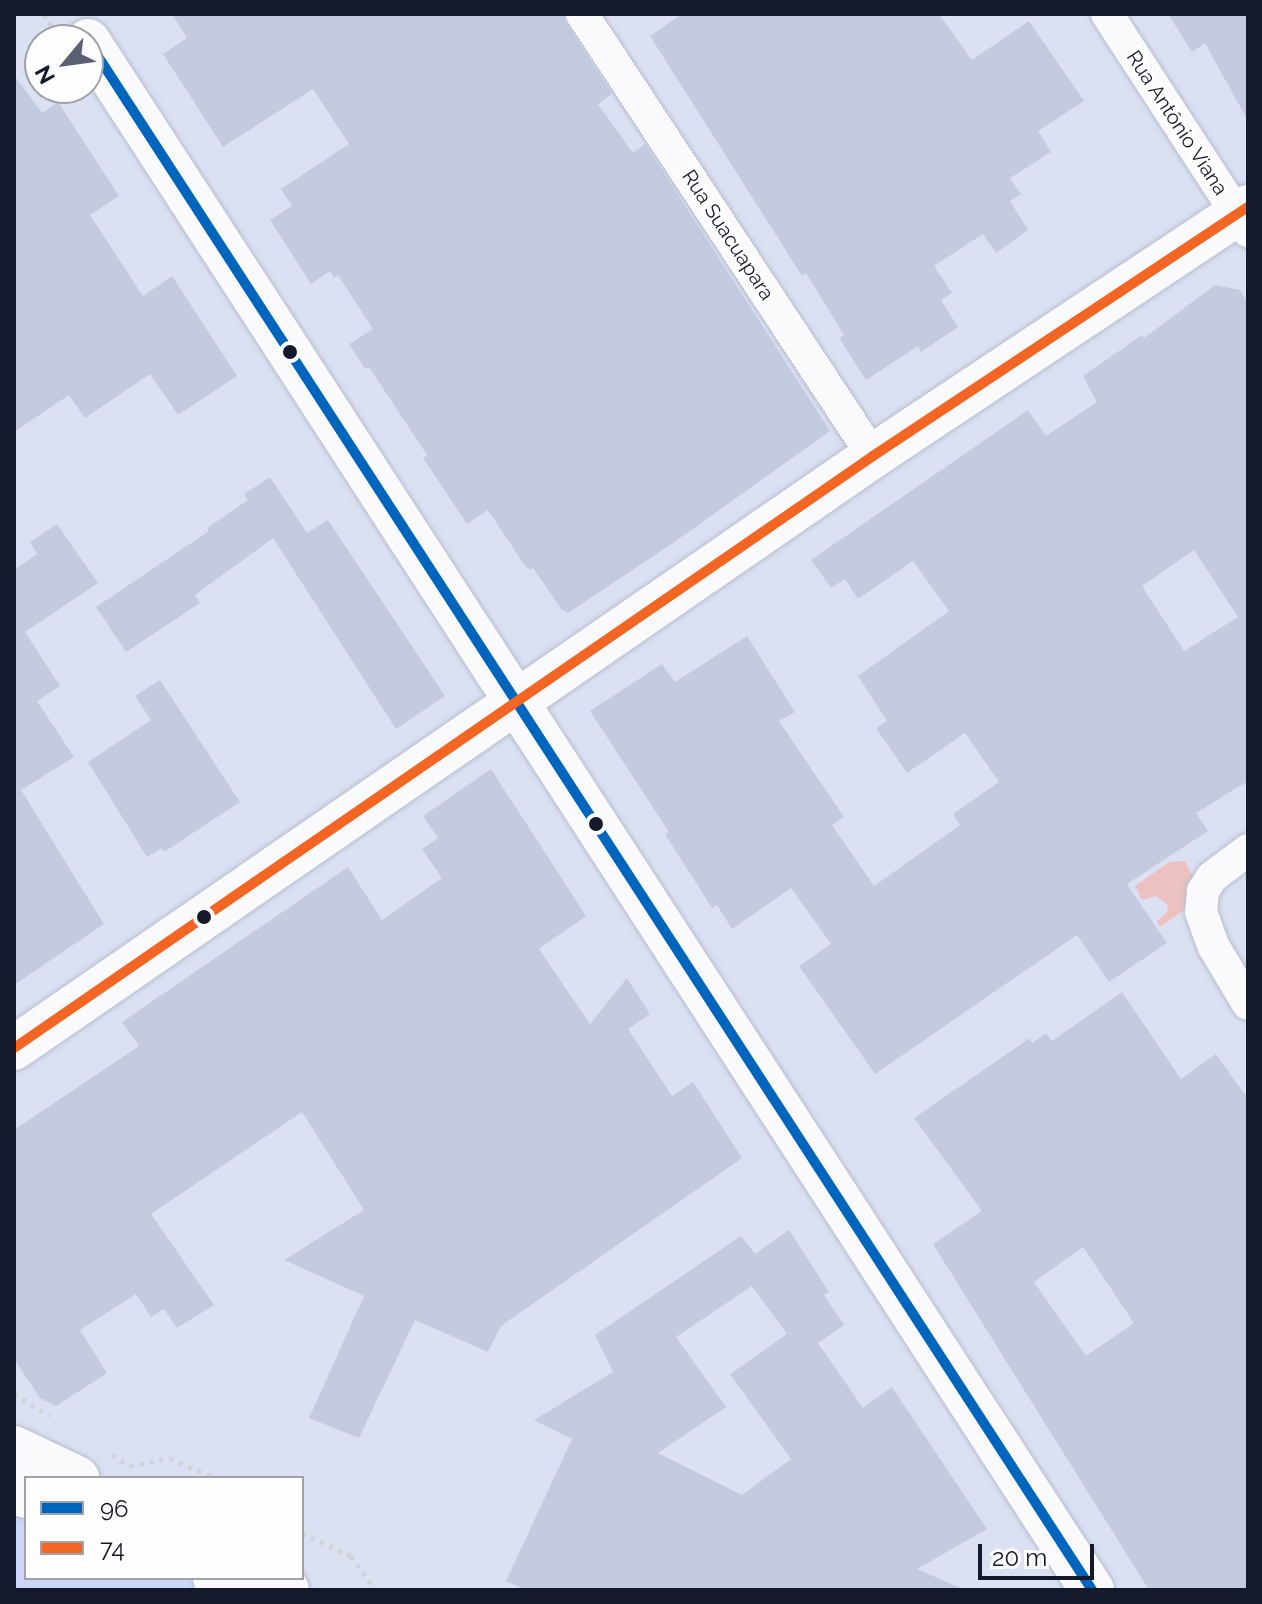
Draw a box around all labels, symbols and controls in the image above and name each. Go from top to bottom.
north arrow [24,24,104,104]
street label: Rua Antônio Viana [1121,46,1233,200]
text: N [29,61,60,88]
street label: Rua Suacuapara [677,165,779,305]
unlabelled marker [282,344,298,360]
unlabelled marker [588,816,604,832]
unlabelled marker [196,909,212,925]
legend [24,1476,304,1580]
text: 96 [100,1494,129,1523]
scale bar [982,1528,1098,1578]
text: 74 [100,1534,125,1563]
text: 20 m [992,1543,1047,1572]

